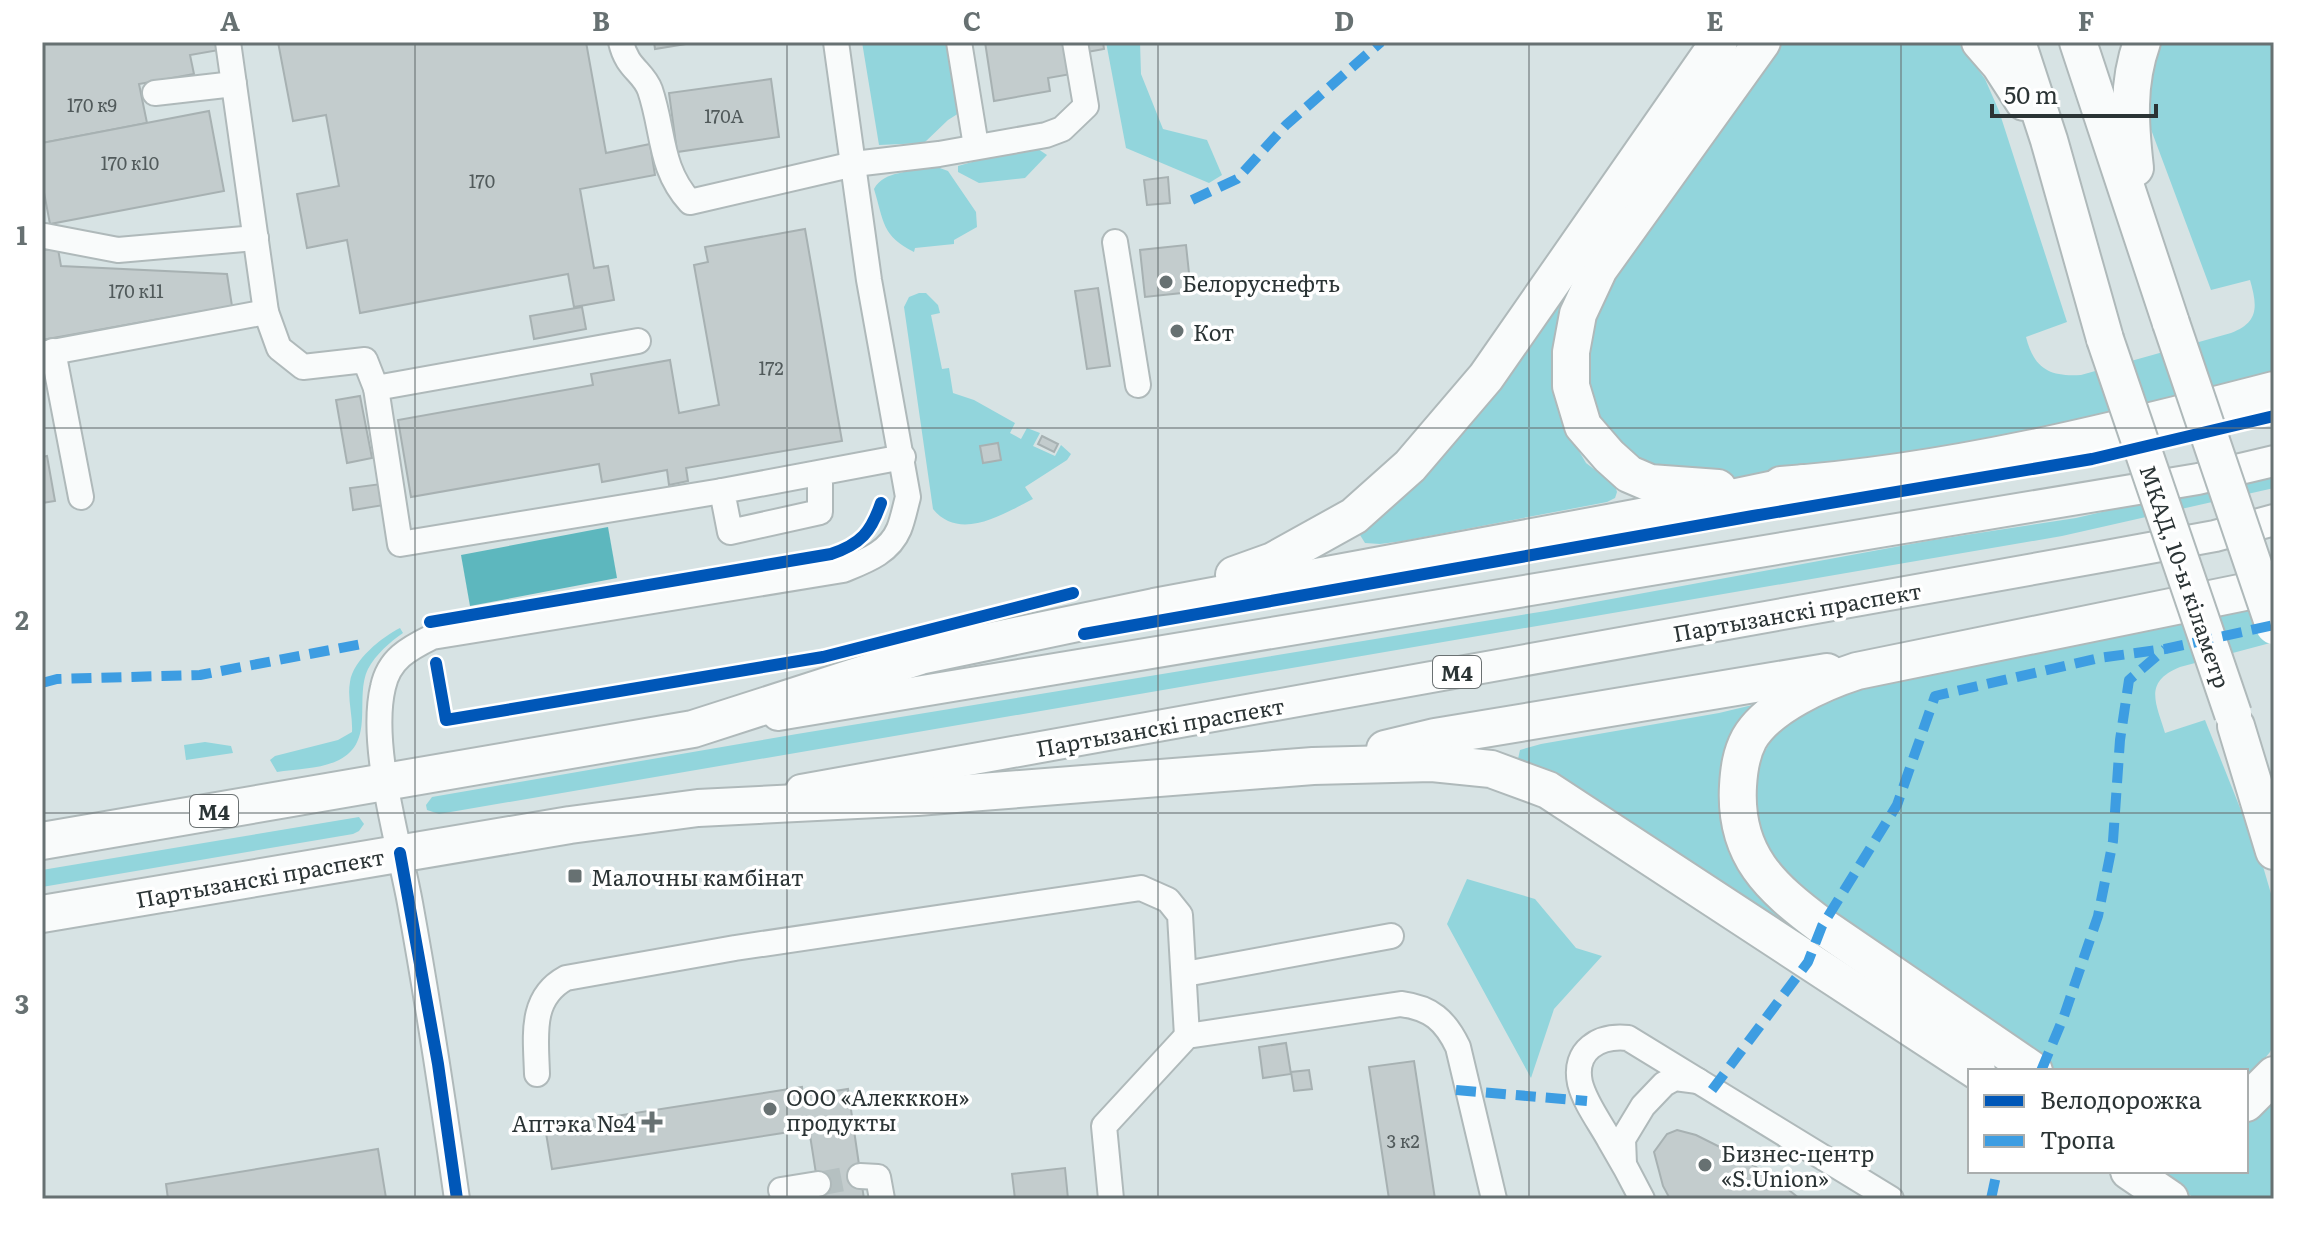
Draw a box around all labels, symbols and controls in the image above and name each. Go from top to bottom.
text: A [220,0,240,39]
text: B [592,0,610,39]
text: C [963,0,981,39]
text: D [1334,0,1354,39]
text: E [1706,0,1724,39]
text: F [2078,0,2094,39]
scale bar [1992,68,2156,118]
text: 50 m [2004,76,2058,111]
house number: 170 к9 [67,91,117,118]
house number: 170А [704,102,744,129]
house number: 170 к10 [101,149,159,176]
house number: 170 [469,167,495,194]
text: 1 [17,214,28,253]
place label: Белоруснефть [1182,266,1340,299]
marker: Белоруснефть [1157,273,1175,291]
house number: 170 к11 [108,277,164,304]
place label: Кот [1193,315,1235,348]
marker: Кот [1168,322,1186,340]
house number: 172 [758,354,784,381]
street label: МКАД, 10-ы кіламетр [2132,460,2240,692]
street label: Партызанскі праспект [1670,573,1924,649]
text: 2 [15,599,29,638]
road number: М4 [1433,656,1481,688]
street label: Партызанскі праспект [1033,688,1287,764]
road number: М4 [190,795,238,827]
street label: Партызанскі праспект [133,839,387,915]
place label: Малочны камбінат [591,860,804,893]
marker: Малочны камбінат [566,867,584,885]
text: 3 [15,983,29,1022]
legend [1968,1069,2248,1173]
place label: ООО «Алекккон» продукты [786,1080,970,1138]
text: Велодорожка [2040,1081,2202,1116]
marker: ООО «Алекккон» продукты [761,1100,779,1118]
place label: Аптэка №4 [512,1106,636,1139]
marker: Аптэка №4 [643,1113,661,1131]
text: Тропа [2040,1121,2115,1156]
house number: 3 к2 [1386,1127,1420,1154]
place label: Бизнес-центр «S.Union» [1721,1136,1874,1194]
marker: Бизнес-центр «S.Union» [1696,1156,1714,1174]

